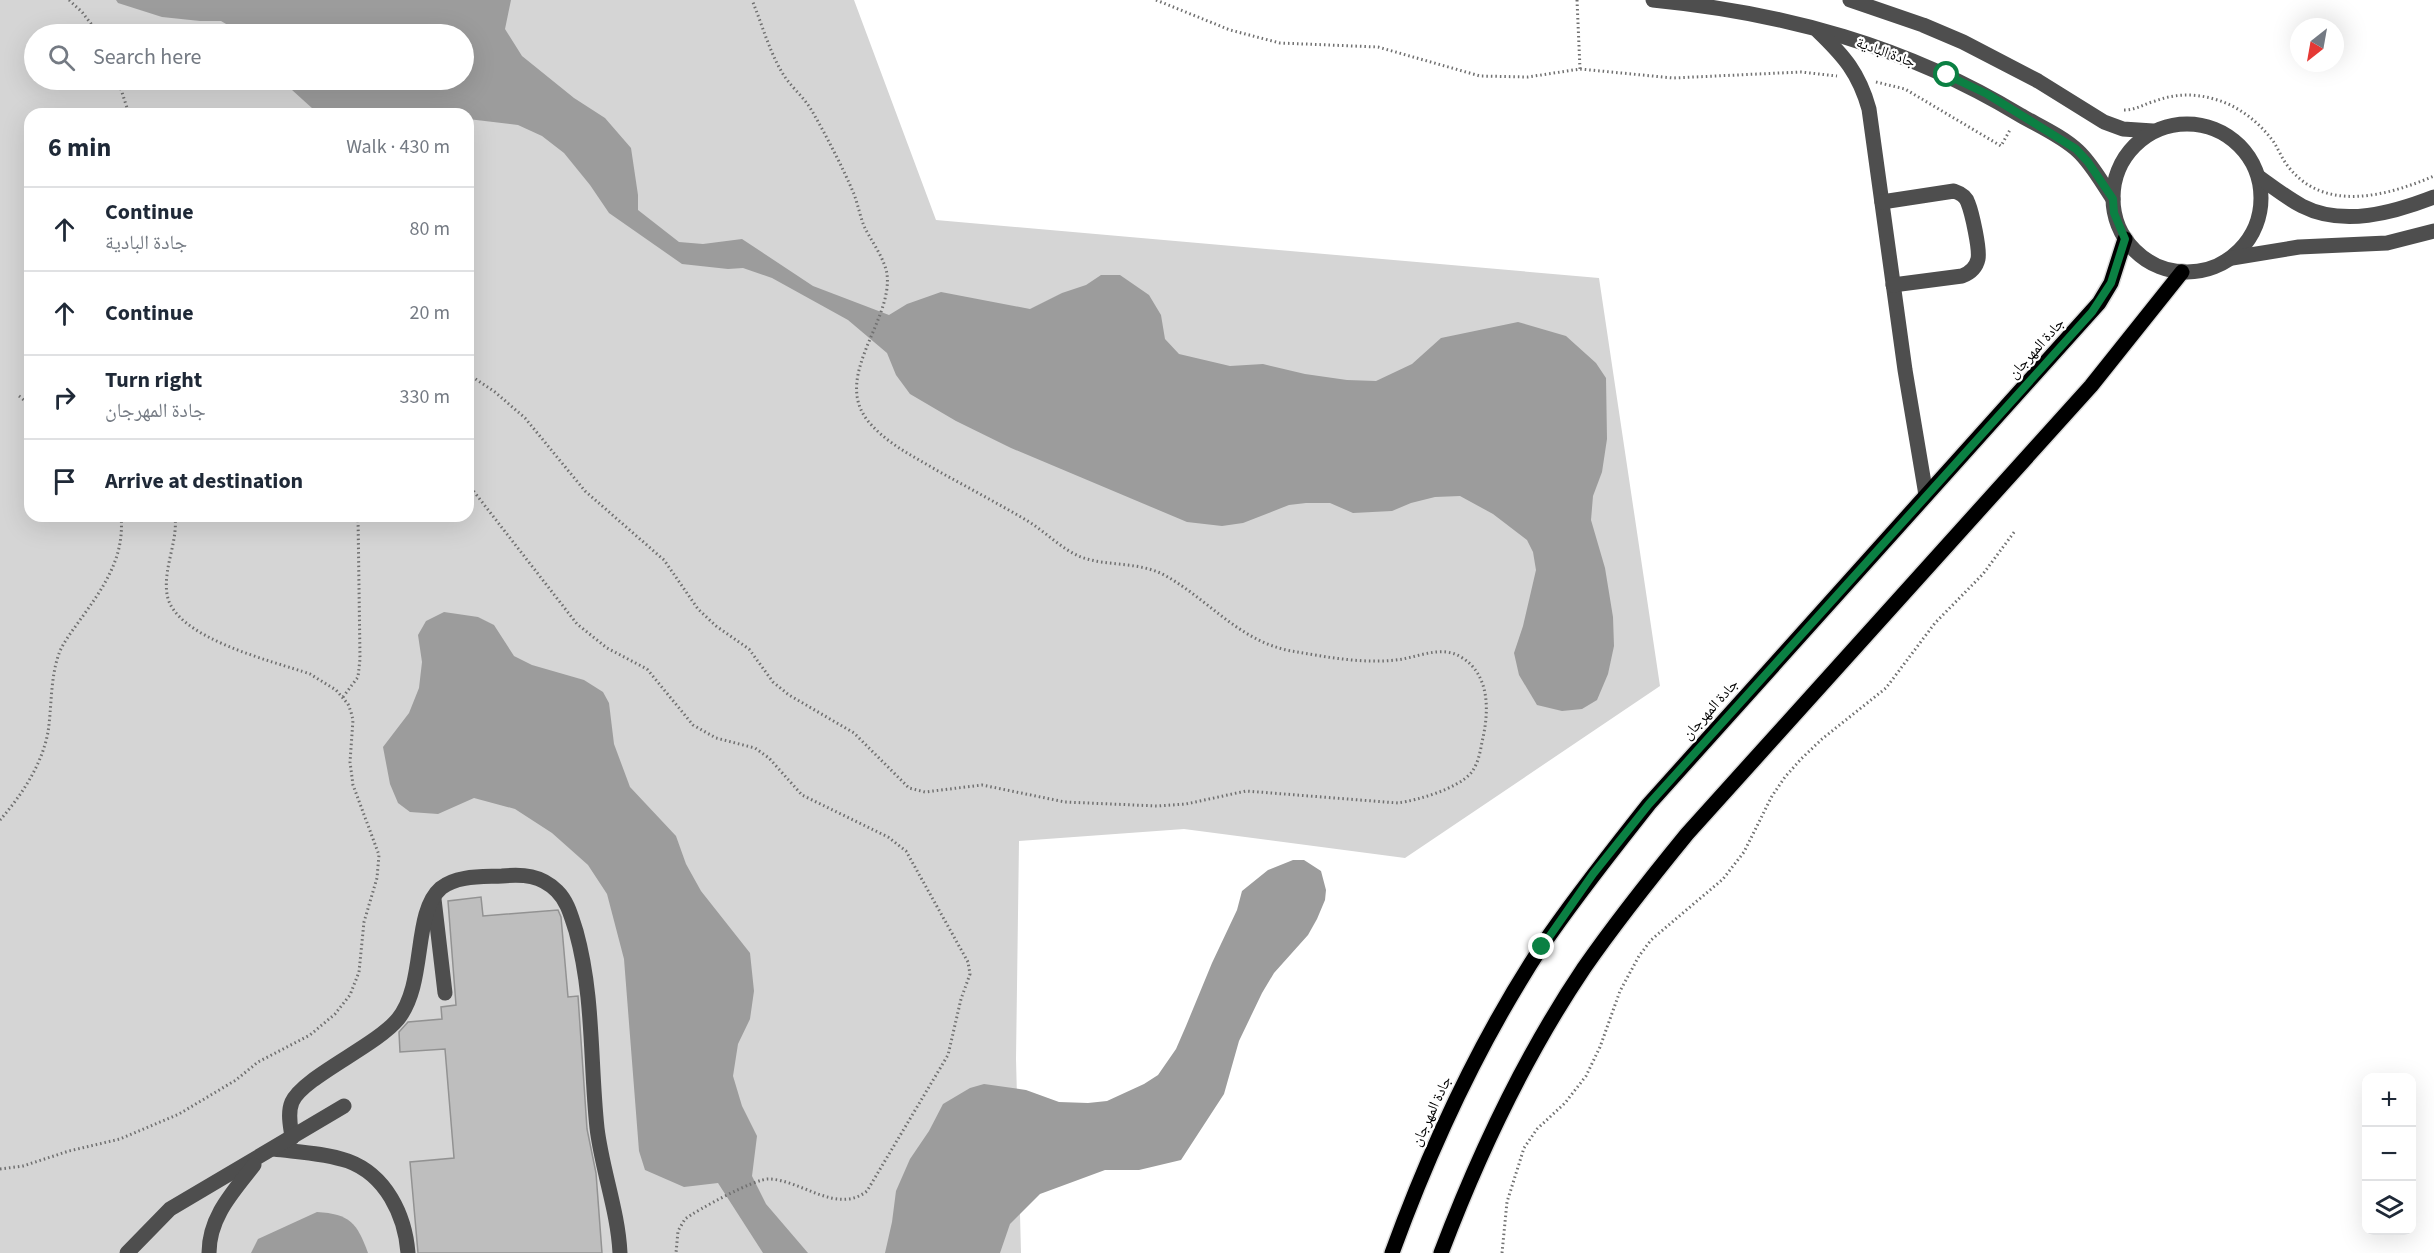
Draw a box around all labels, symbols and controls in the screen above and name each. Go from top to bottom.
north arrow [2290,18,2344,72]
search box [24,24,474,90]
street label: جادة البادية [1853,32,1919,73]
icon: search [45,41,78,74]
text: Search here [93,41,201,73]
route start [1933,61,1959,87]
text: 6 min [48,129,111,166]
text: Walk · 430 m [346,133,450,161]
text: Continue [105,196,194,228]
icon: ahead [48,213,81,246]
text: 80 m [410,215,450,243]
text: جادة البادية [105,229,187,257]
icon: ahead [48,297,81,330]
text: Continue [105,297,194,329]
text: 20 m [410,299,450,327]
street label: جادة المهرجان [2003,313,2070,383]
text: Turn right [105,364,202,396]
icon: right [48,381,81,414]
text: 330 m [400,383,450,411]
text: جادة المهرجان [105,397,206,425]
icon: arrive [48,465,81,498]
text: Arrive at destination [105,465,303,497]
street label: جادة المهرجان [1677,674,1744,744]
route end [1528,933,1554,959]
street label: جادة المهرجان [1406,1072,1457,1150]
map controls [2362,1073,2416,1235]
button: + [2362,1073,2416,1127]
button: − [2362,1127,2416,1181]
button: layers [2362,1181,2416,1235]

